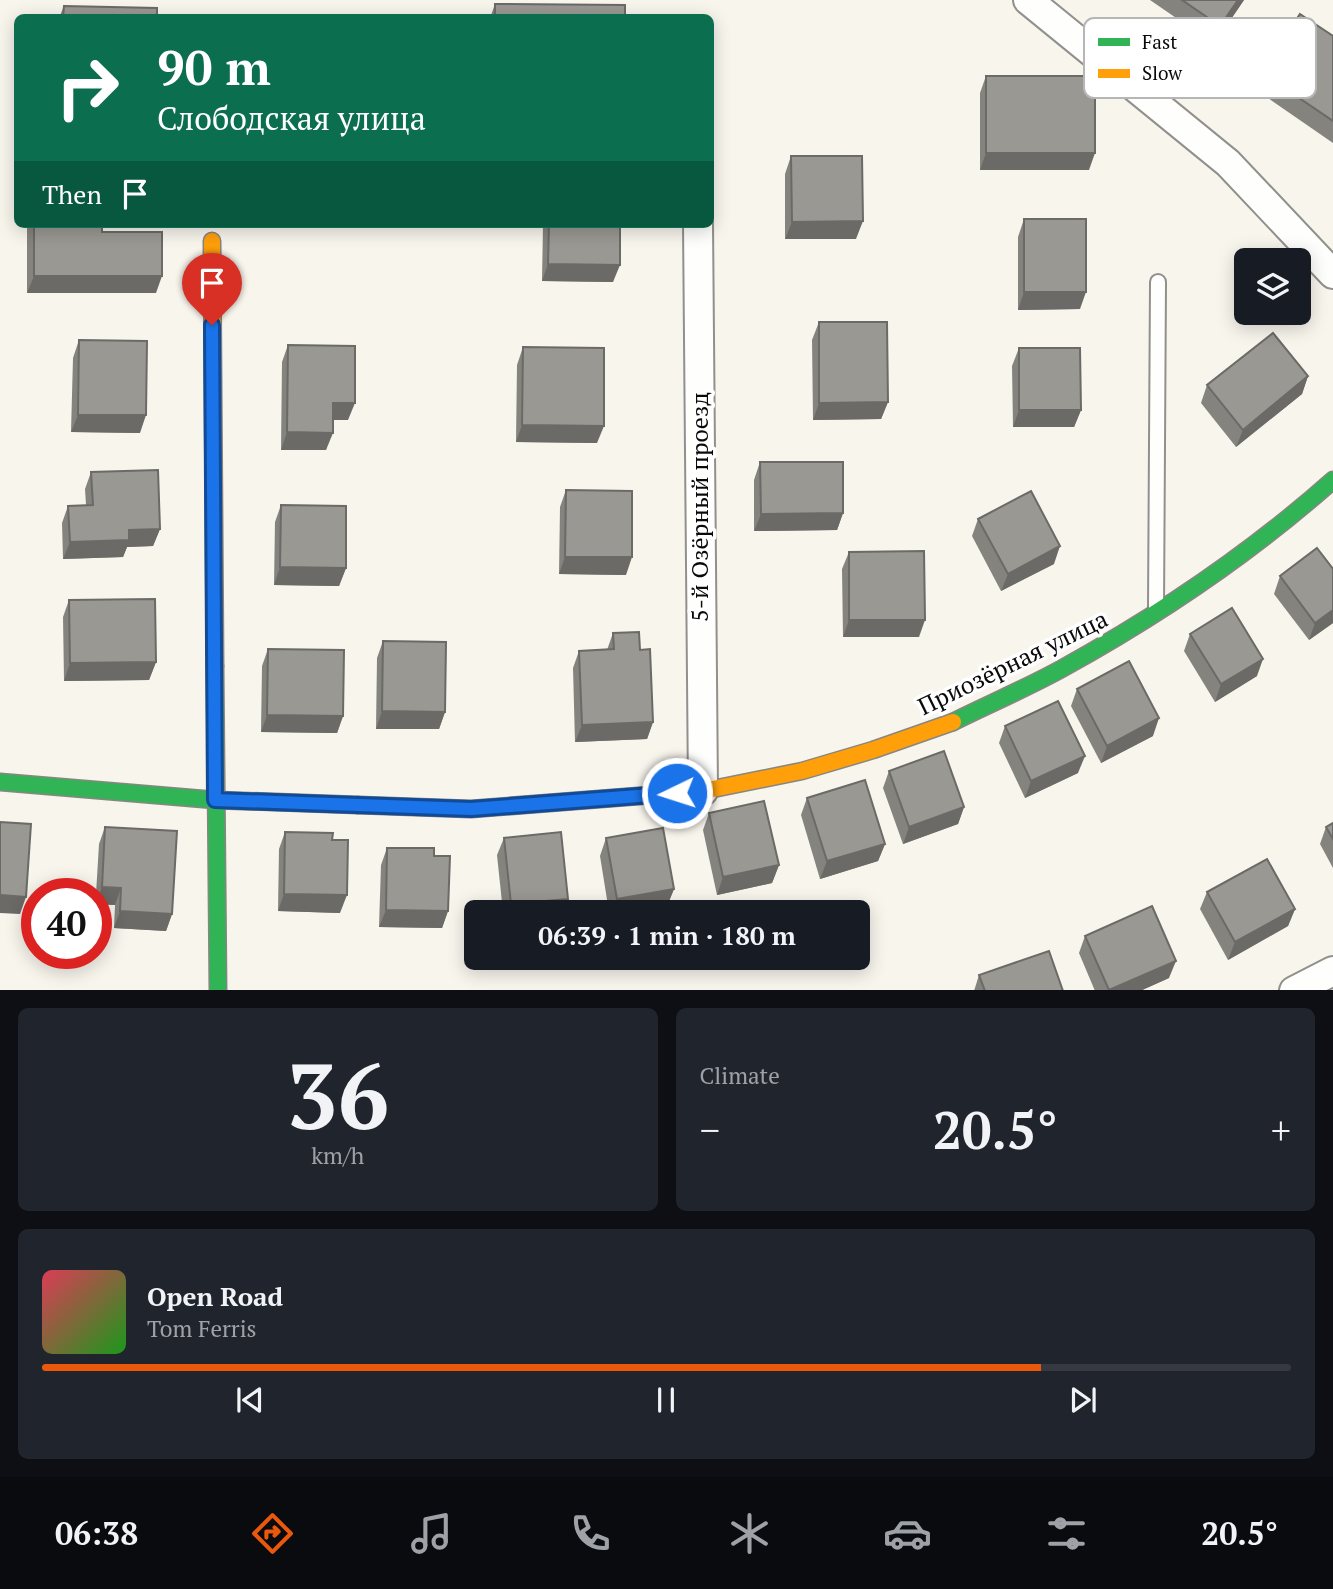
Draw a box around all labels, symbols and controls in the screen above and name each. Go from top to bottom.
legend [1084,18,1316,98]
text: Fast [1142,29,1177,54]
text: 90 m [157,34,271,99]
icon: right [42,42,133,133]
text: Slow [1142,60,1183,85]
text: Слободская улица [157,97,426,139]
icon: arrive [116,175,154,213]
text: Then [42,177,102,211]
map controls [1234,248,1311,325]
button: layers [1234,248,1311,325]
pin [182,253,242,325]
icon: arrive [193,264,231,302]
street label: 5-й Озёрный проезд [683,392,715,622]
street label: Приозёрная улица [912,602,1113,722]
position arrow [640,756,714,830]
speed limit sign: 40 [21,878,112,969]
text: 06:39 · 1 min · 180 m [538,918,796,952]
text: 36 [286,1034,389,1155]
text: Climate [700,1060,780,1091]
text: 20.5° [933,1095,1058,1164]
text: − [700,1105,720,1155]
text: + [1271,1105,1291,1155]
text: km/h [311,1140,364,1171]
text: Open Road [147,1279,283,1313]
text: Tom Ferris [147,1313,257,1344]
icon: previous [231,1381,269,1419]
icon: pause [647,1381,685,1419]
icon: next [1064,1381,1102,1419]
icon: directions [248,1509,297,1558]
icon: music [407,1509,456,1558]
icon: phone [566,1509,615,1558]
icon: climate [725,1509,774,1558]
icon: car [883,1509,932,1558]
icon: filters [1042,1509,1091,1558]
text: 06:38 [55,1512,138,1554]
text: 20.5° [1201,1512,1278,1554]

